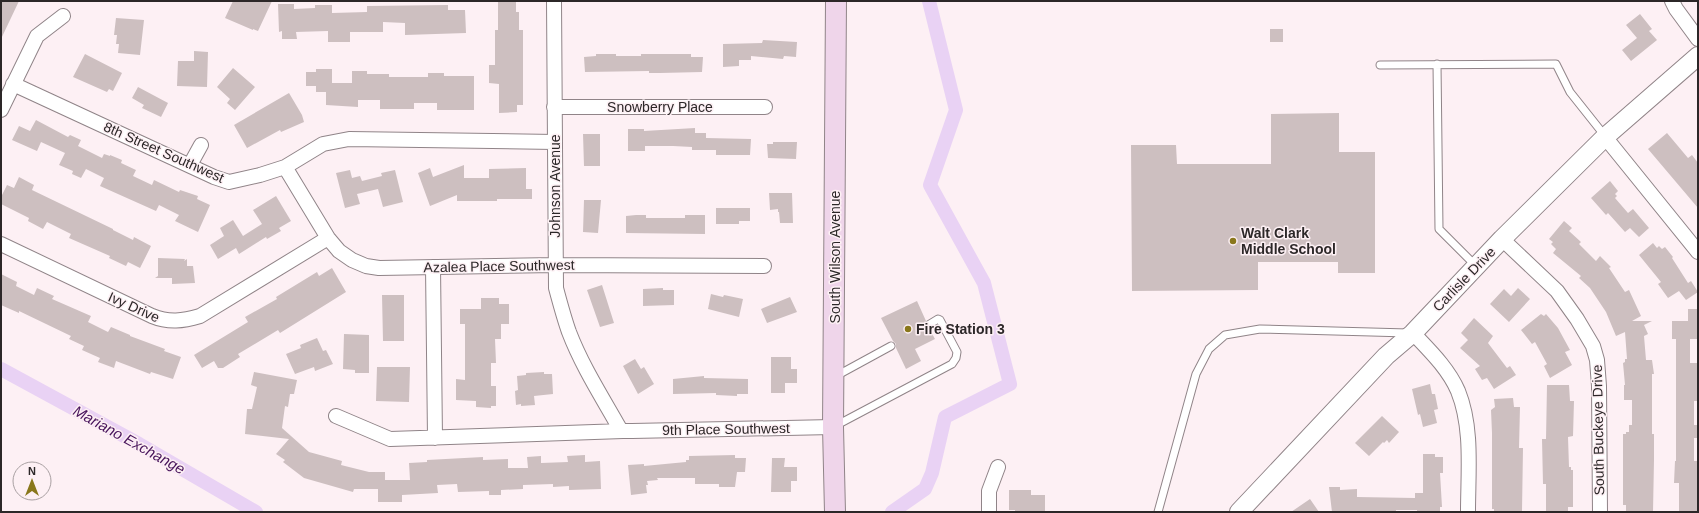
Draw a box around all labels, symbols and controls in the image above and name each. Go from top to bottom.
street label: Snowberry Place [607,99,713,115]
street label: 8th Street Southwest [101,118,227,186]
street label: Johnson Avenue [547,134,563,238]
street label: South Wilson Avenue [827,190,843,323]
place label: Walt Clark Middle School [1241,225,1336,257]
marker: Walt Clark Middle School [1228,236,1238,246]
street label: Carlisle Drive [1429,243,1499,314]
street label: Azalea Place Southwest [423,257,575,275]
street label: Ivy Drive [106,289,162,325]
place label: Fire Station 3 [916,321,1005,337]
marker: Fire Station 3 [903,324,913,334]
street label: South Buckeye Drive [1589,364,1607,495]
water label: Mariano Exchange [70,402,188,477]
street label: 9th Place Southwest [662,420,790,438]
north arrow [12,461,52,501]
text: N [28,465,36,477]

